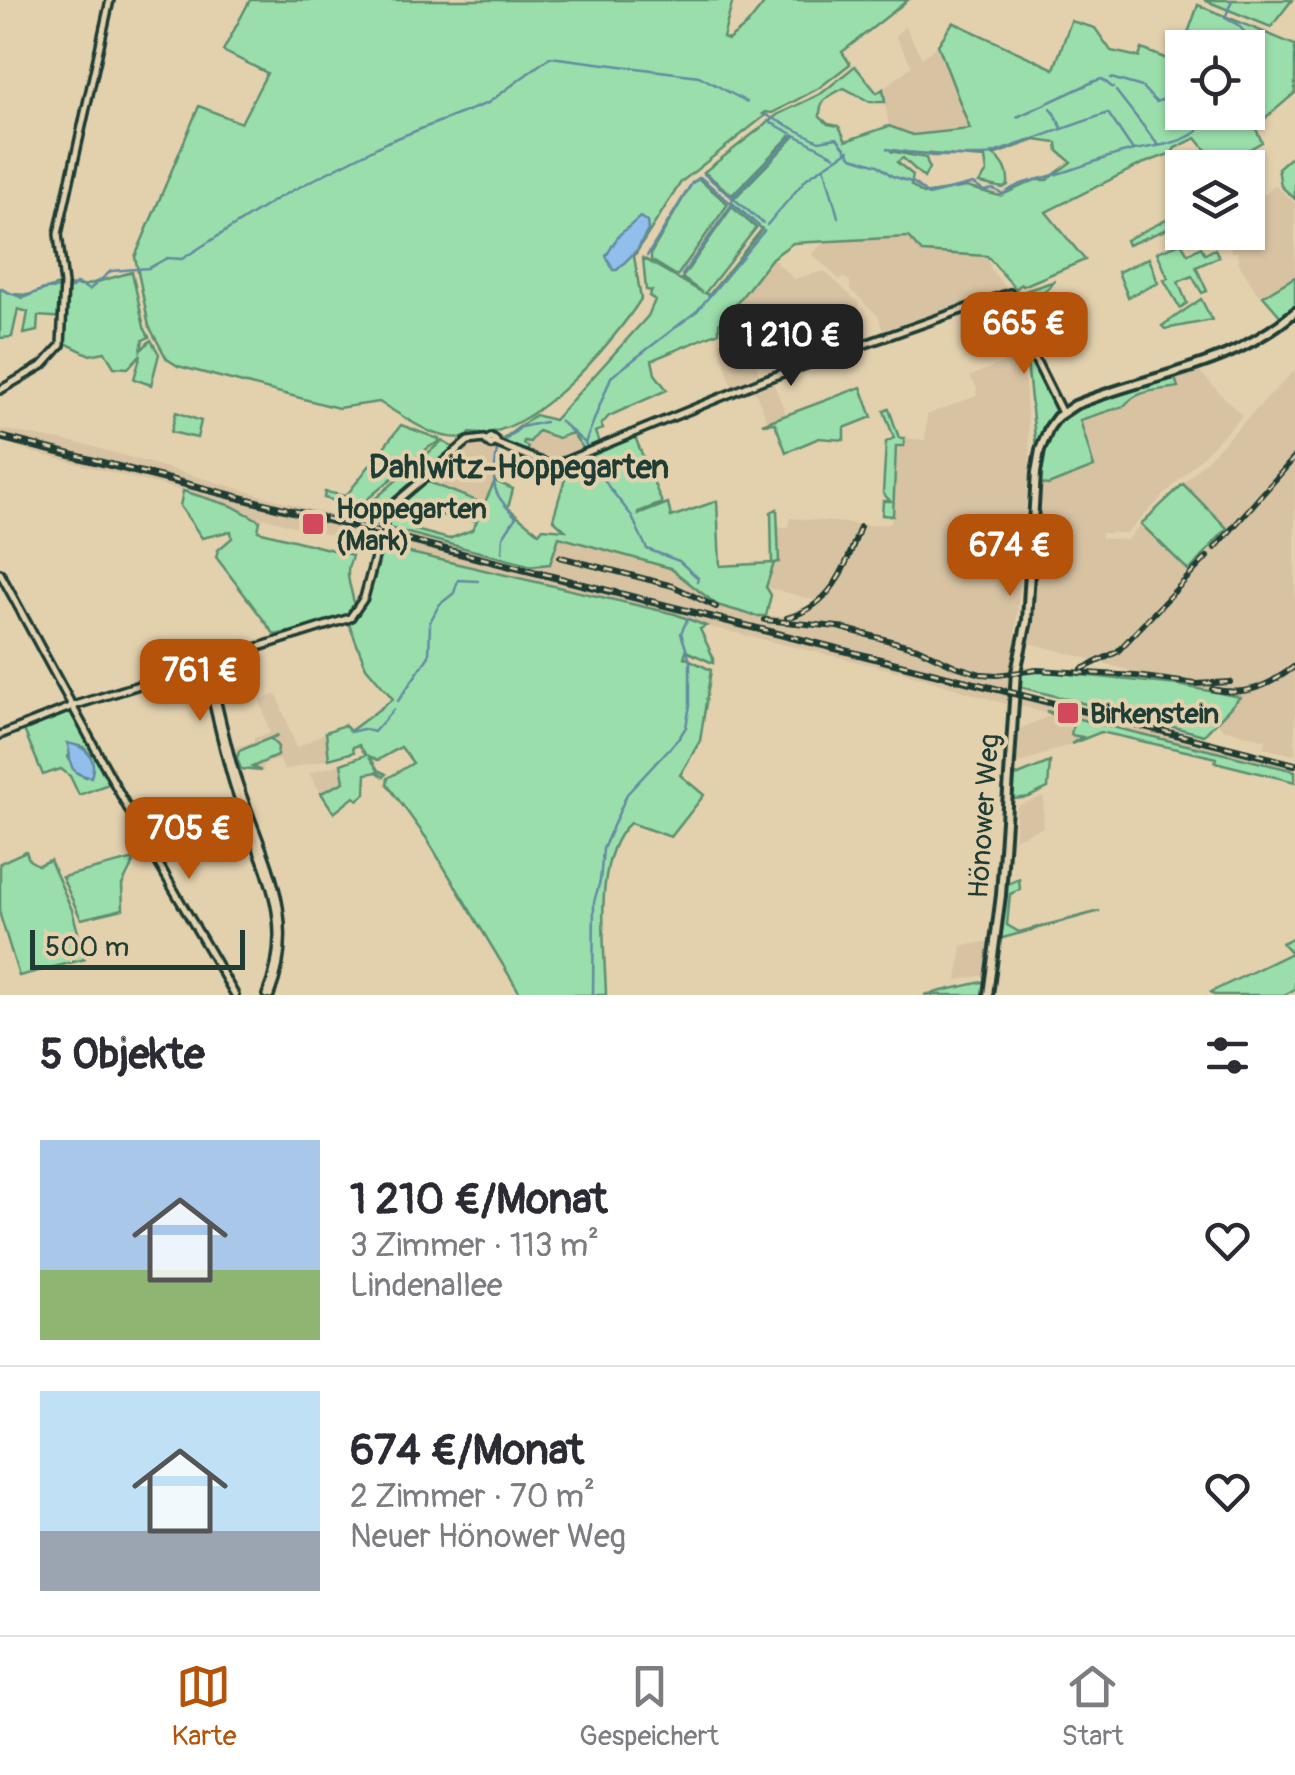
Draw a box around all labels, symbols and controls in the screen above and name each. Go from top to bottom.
map controls [1165,30,1265,250]
button: locate [1165,30,1265,130]
button: layers [1165,150,1265,250]
pin: 665 € [954,292,1094,377]
pin: 1 210 € [699,304,883,389]
text: 665 € [983,304,1065,344]
text: 1 210 € [741,316,841,356]
district label: Dahlwitz-Hoppegarten [369,448,669,488]
place label: Hoppegarten (Mark) [336,492,487,559]
marker: Hoppegarten (Mark) [300,511,326,537]
pin: 674 € [940,514,1080,599]
text: 674 € [969,526,1051,566]
pin: 761 € [130,639,270,724]
text: 761 € [162,651,238,691]
place label: Birkenstein [1090,697,1219,732]
marker: Birkenstein [1055,700,1081,726]
street label: Hönower Weg [961,733,1008,900]
pin: 705 € [119,797,259,882]
text: 705 € [147,809,231,849]
scale bar [30,925,245,970]
text: 500 m [45,930,129,965]
icon: filters [1200,1028,1255,1083]
text: 5 Objekte [40,1029,205,1081]
text: 1 210 €/Monat [350,1174,607,1226]
icon: home [120,1180,240,1300]
icon: heart [1200,1213,1255,1268]
text: 3 Zimmer · 113 m² [350,1226,599,1266]
text: Lindenallee [350,1266,502,1306]
text: 674 €/Monat [350,1425,584,1477]
icon: home [120,1431,240,1551]
icon: heart [1200,1464,1255,1519]
text: 2 Zimmer · 70 m² [350,1477,595,1517]
text: Neuer Hönower Weg [350,1517,626,1557]
tab: Karte [171,1659,236,1754]
tab: Gespeichert [579,1659,719,1754]
tab: Start [1062,1659,1124,1754]

